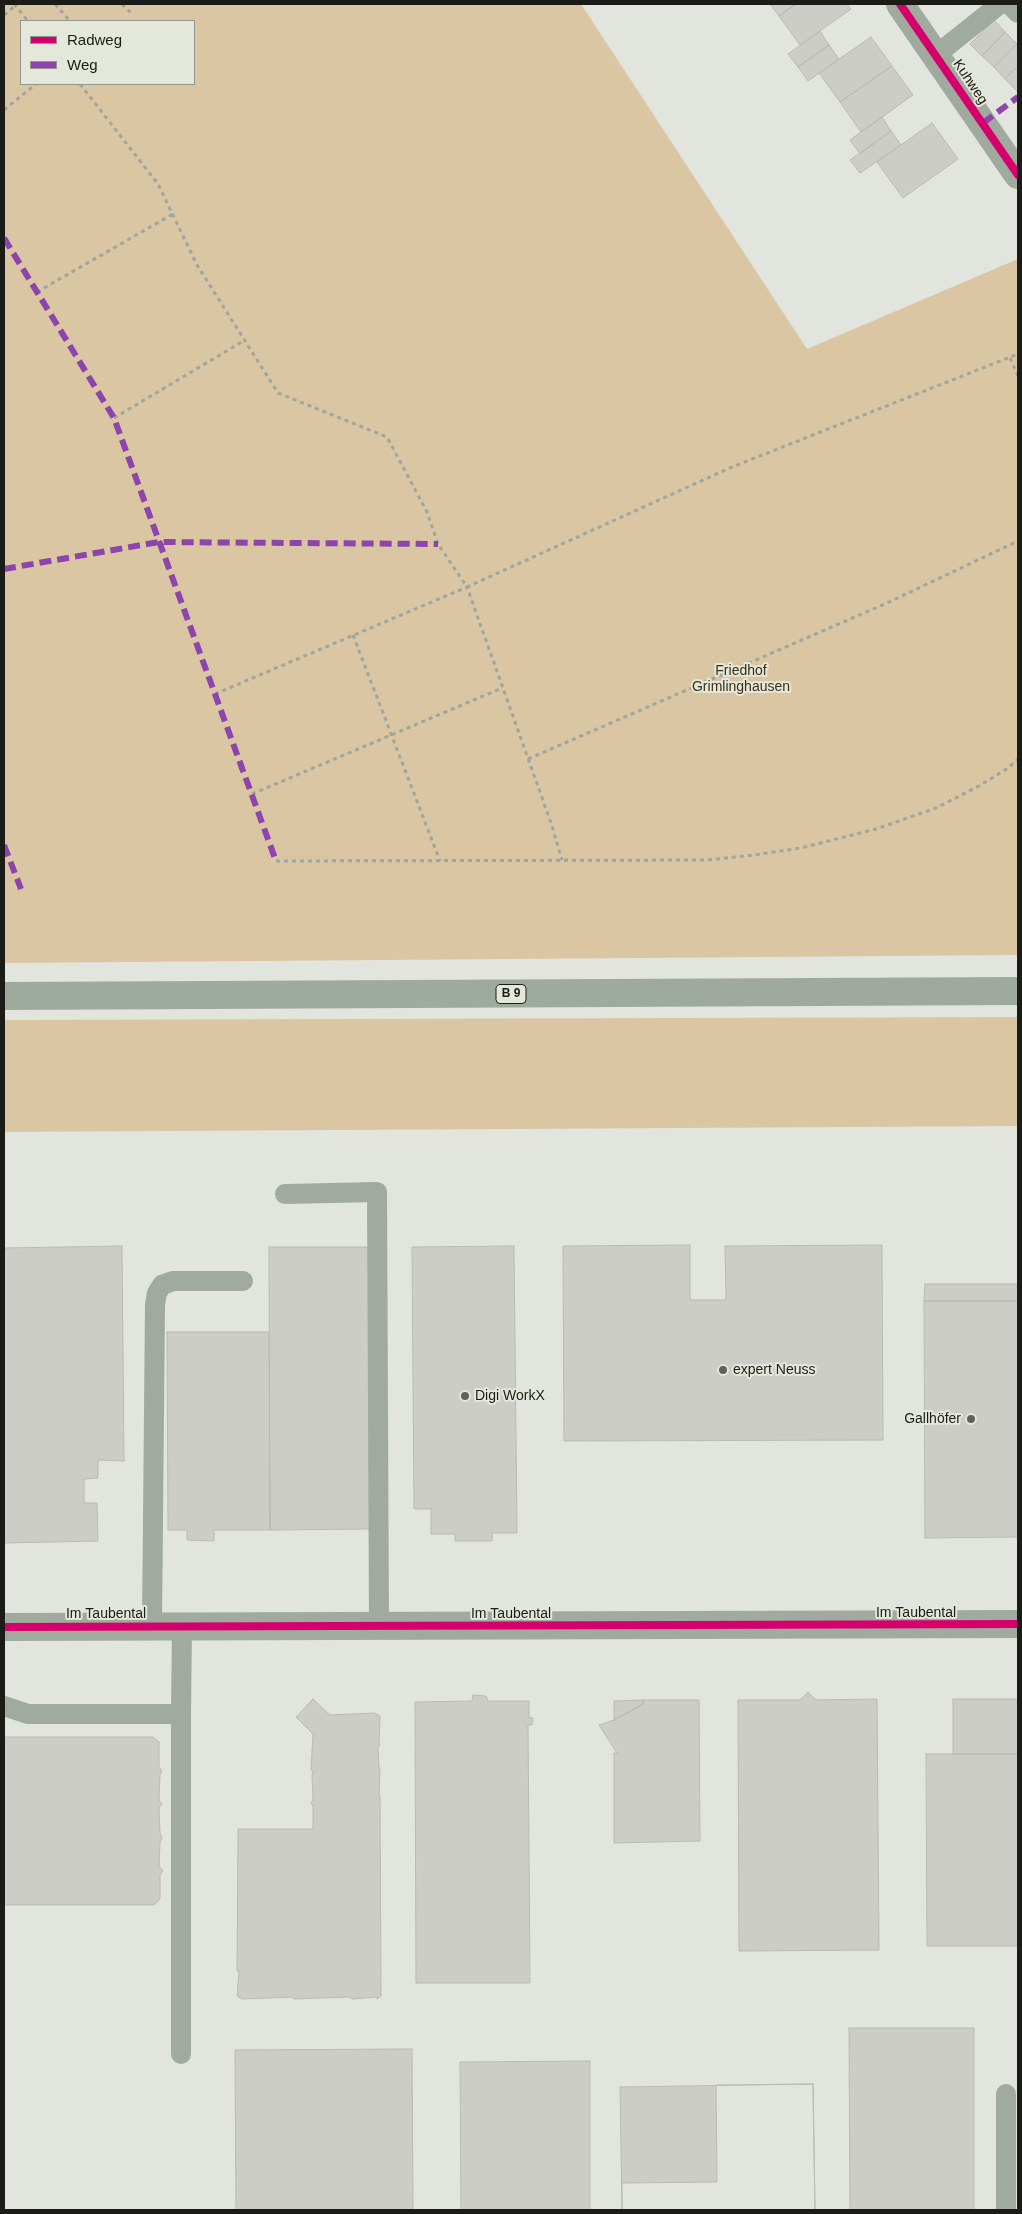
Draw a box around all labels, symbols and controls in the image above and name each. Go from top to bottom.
legend [20,20,195,85]
text: Radweg [67,31,122,48]
text: Weg [67,56,98,73]
street label: Kuhweg [949,56,991,108]
park label: Friedhof Grimlinghausen [692,663,790,696]
road number: B 9 [496,984,526,1004]
place label: expert Neuss [733,1362,815,1378]
marker: expert Neuss [717,1364,729,1376]
place label: Digi WorkX [475,1388,545,1404]
marker: Digi WorkX [459,1390,471,1402]
place label: Gallhöfer [904,1411,961,1427]
marker: Gallhöfer [965,1413,977,1425]
street label: Im Taubental [876,1605,956,1621]
street label: Im Taubental [66,1606,146,1622]
street label: Im Taubental [471,1606,551,1622]

